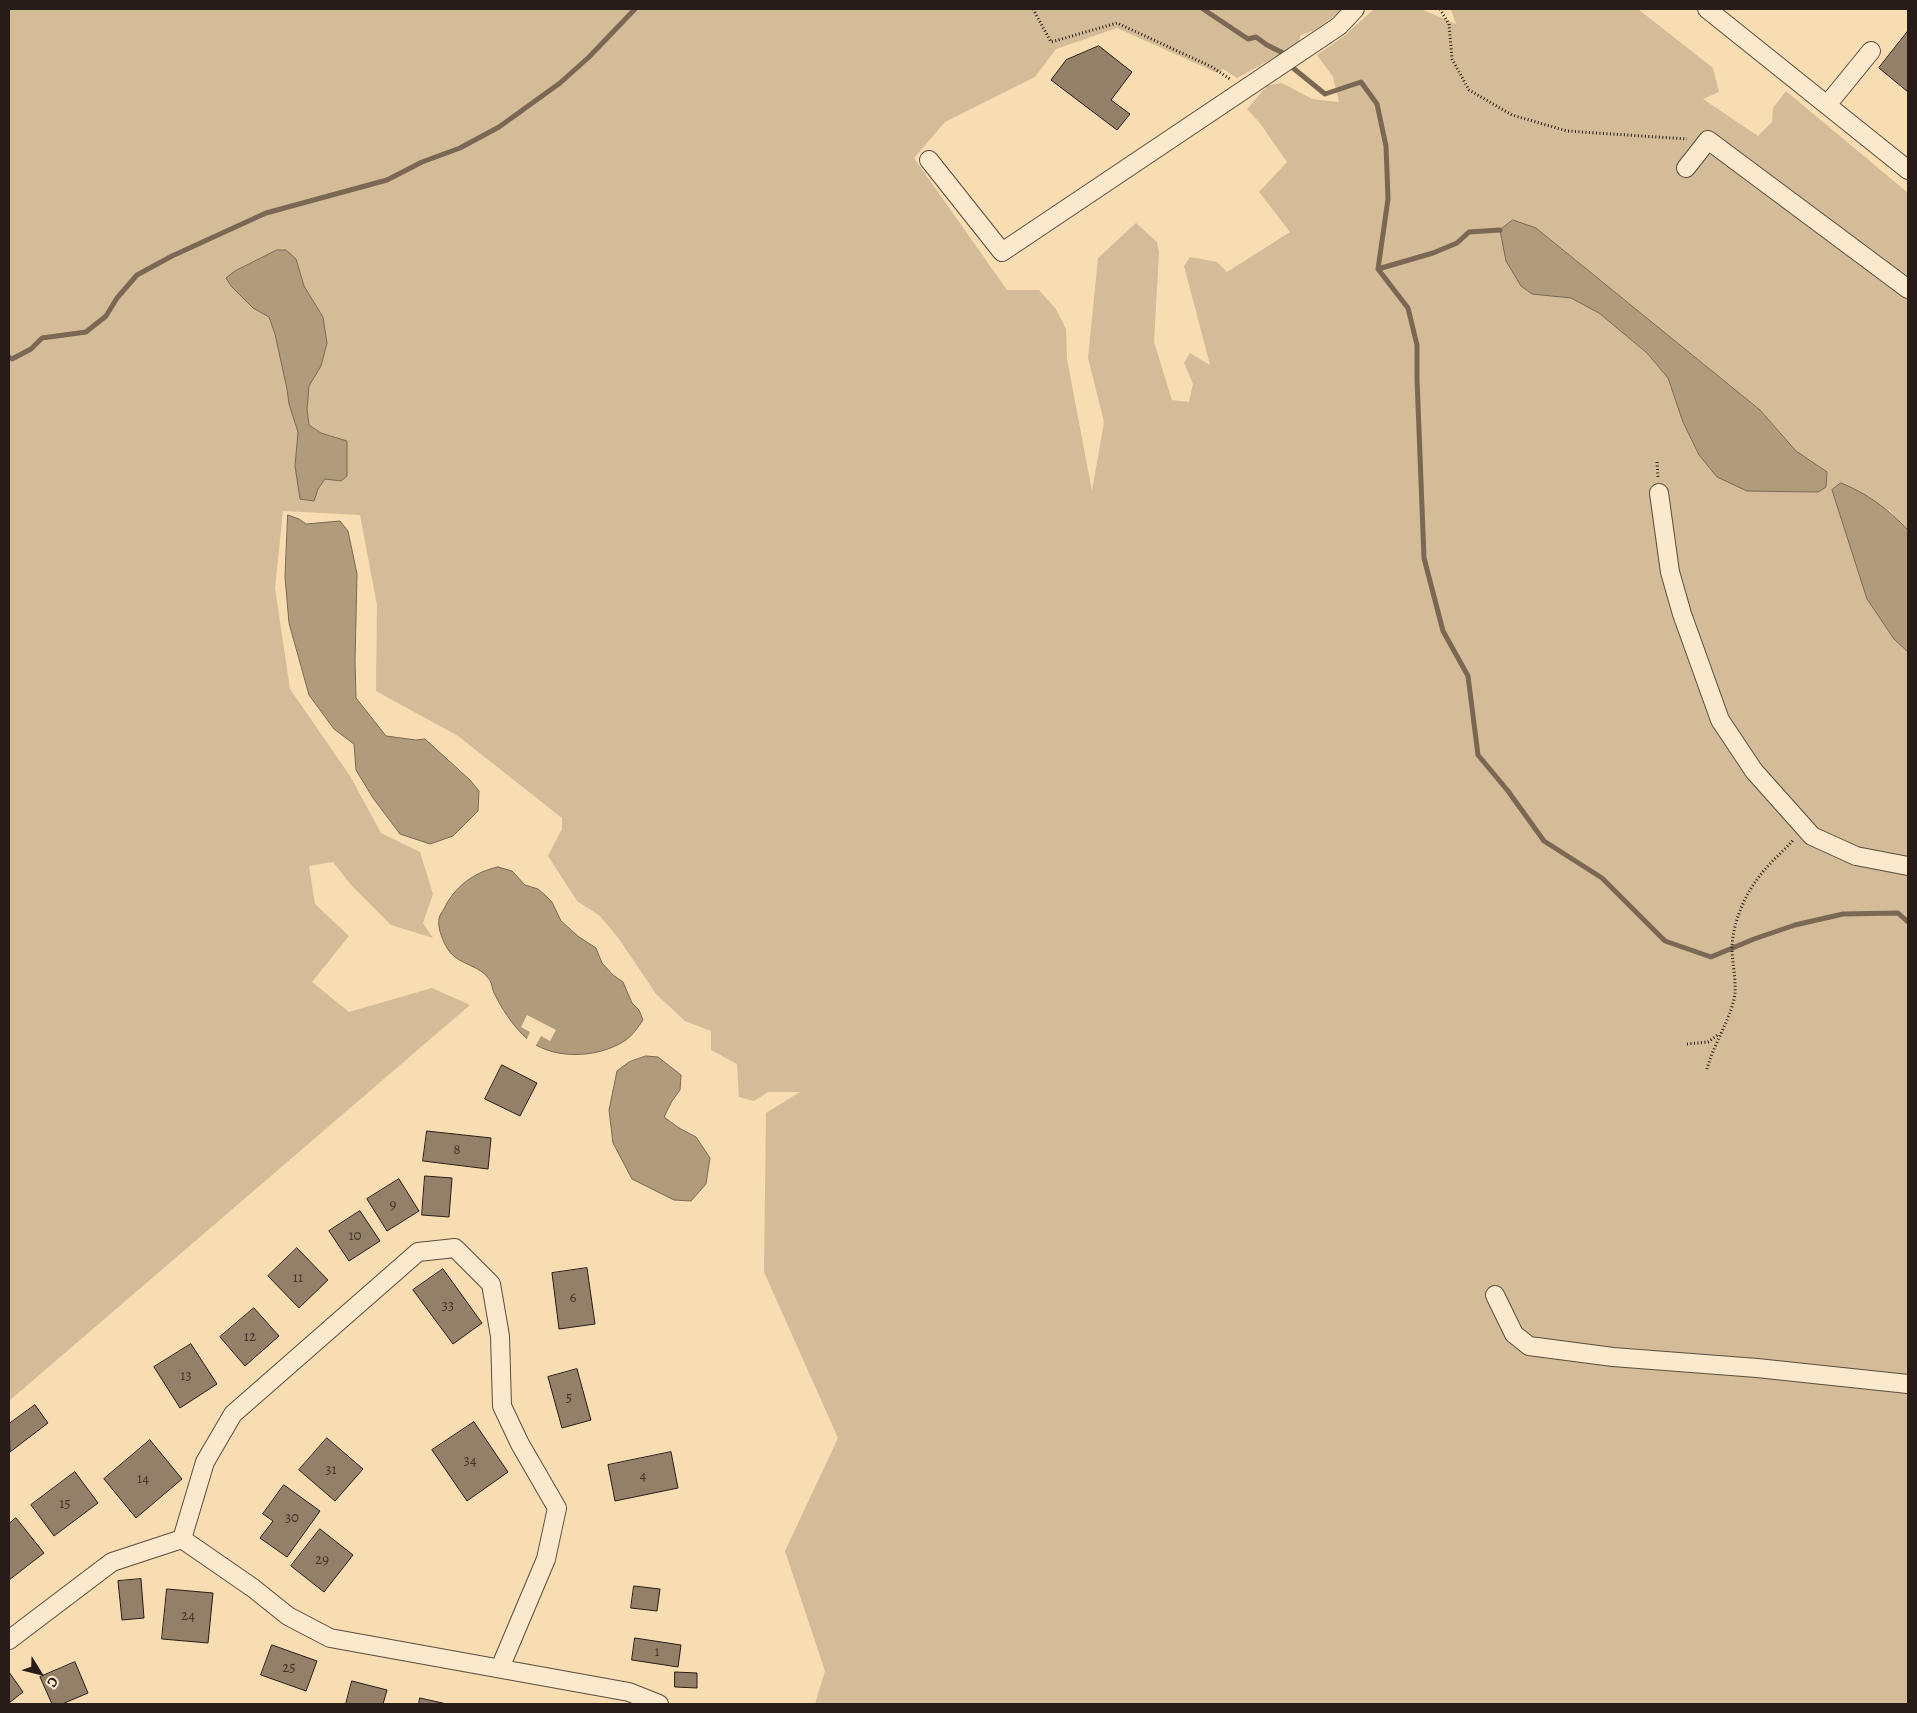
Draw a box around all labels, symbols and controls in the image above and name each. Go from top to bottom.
house number: 8 [453,1141,461,1159]
house number: 9 [390,1196,396,1214]
house number: 10 [348,1227,362,1245]
house number: 11 [293,1269,303,1287]
house number: 6 [570,1289,576,1307]
house number: 33 [442,1297,454,1315]
house number: 12 [244,1328,256,1346]
house number: 13 [180,1367,192,1385]
house number: 5 [566,1389,572,1407]
house number: 34 [463,1452,477,1470]
house number: 31 [325,1461,337,1479]
house number: 4 [640,1467,646,1485]
house number: 14 [137,1470,149,1488]
house number: 15 [59,1495,71,1513]
house number: 30 [285,1509,299,1527]
house number: 29 [315,1551,329,1569]
house number: 24 [181,1607,195,1625]
house number: 1 [654,1643,660,1661]
north arrow [15,1648,65,1698]
house number: 25 [282,1659,296,1677]
text: С [42,1673,63,1691]

